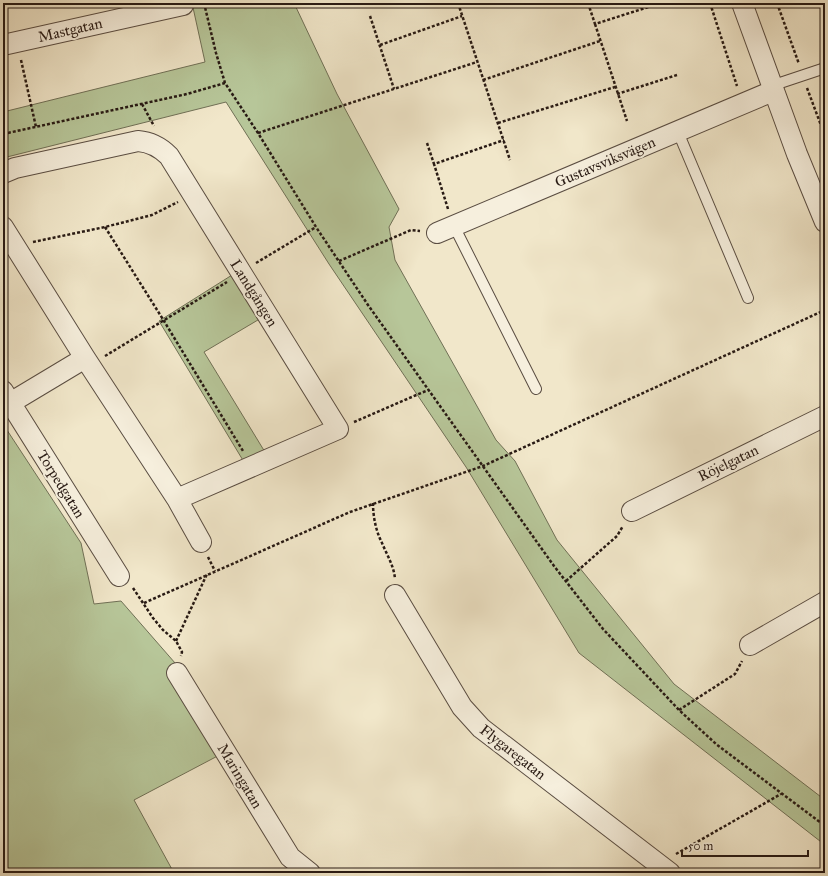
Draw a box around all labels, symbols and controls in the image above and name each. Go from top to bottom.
street label: Mastgatan [36,14,104,46]
street label: Gustavsviksvägen [552,133,658,191]
street label: Landgången [226,256,282,330]
street label: Röjelgatan [695,441,761,485]
street label: Torpedgatan [33,447,89,521]
street label: Flygaregatan [476,721,550,783]
street label: Maringatan [214,740,266,812]
scale bar [682,832,808,858]
text: 50 m [688,839,713,853]

